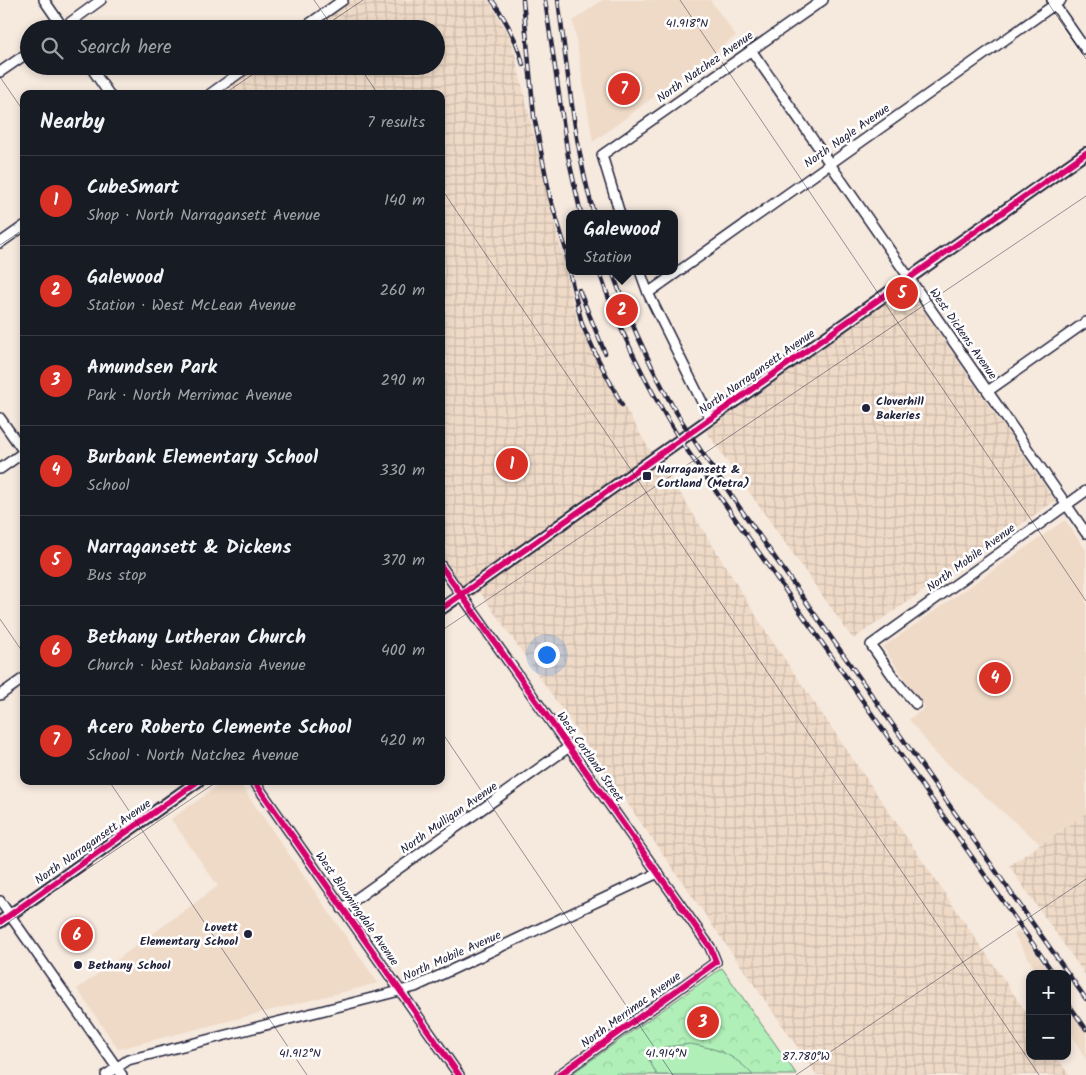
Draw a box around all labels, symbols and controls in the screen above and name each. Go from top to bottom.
text: 41.918°N [666,14,708,33]
search box [20,20,445,75]
street label: North Natchez Avenue [653,26,758,108]
text: Search here [78,33,172,63]
icon: search [38,34,66,62]
pin: 7 [608,70,640,108]
street label: North Nagle Avenue [800,99,894,173]
text: Nearby [40,106,105,139]
text: 7 results [367,110,425,135]
text: CubeSmart [87,173,179,203]
text: 1 [54,188,58,213]
text: 140 m [384,188,425,213]
text: Shop · North Narragansett Avenue [87,203,320,228]
popup [566,210,678,275]
text: Galewood [584,215,660,245]
text: Station [584,245,632,270]
text: Galewood [87,263,163,293]
pin: 5 [886,274,918,312]
text: 2 [51,278,61,303]
text: 260 m [380,278,425,303]
street label: West Dickens Avenue [924,284,1002,384]
pin: 2 [606,291,638,329]
text: Station · West McLean Avenue [87,293,296,318]
street label: North Narragansett Avenue [695,324,820,419]
text: Amundsen Park [87,353,217,383]
text: 3 [52,368,60,393]
text: 290 m [381,368,425,393]
text: Park · North Merrimac Avenue [87,383,292,408]
place label: Cloverhill Bakeries [876,392,924,425]
marker: Cloverhill Bakeries [860,402,872,414]
text: Burbank Elementary School [87,443,318,473]
pin: 1 [496,445,528,483]
text: 4 [52,458,60,483]
text: 330 m [380,458,425,483]
place label: Narragansett & Cortland (Metra) [657,460,750,493]
marker: Narragansett & Cortland (Metra) [641,470,653,482]
text: School [87,473,130,498]
street label: North Mobile Avenue [923,519,1020,597]
text: Narragansett & Dickens [87,533,291,563]
text: 5 [52,548,60,573]
text: 370 m [381,548,425,573]
text: Bus stop [87,563,146,588]
text: Bethany Lutheran Church [87,623,306,653]
text: 6 [52,638,60,663]
text: 400 m [381,638,425,663]
your location [534,642,560,668]
text: Church · West Wabansia Avenue [87,653,306,678]
pin: 4 [979,659,1011,697]
street label: West Cortland Street [552,708,629,806]
text: Acero Roberto Clemente School [87,713,351,743]
text: 7 [52,728,60,753]
text: 420 m [380,728,425,753]
text: School · North Natchez Avenue [87,743,299,768]
street label: North Mulligan Avenue [396,777,502,859]
street label: North Narragansett Avenue [31,794,156,889]
street label: West Bloomingdale Avenue [310,848,404,970]
pin: 6 [61,916,93,954]
place label: Lovett Elementary School [140,918,239,951]
street label: North Mobile Avenue [400,926,505,986]
marker: Lovett Elementary School [242,928,254,940]
place label: Bethany School [88,956,171,975]
marker: Bethany School [72,959,84,971]
street label: North Merrimac Avenue [577,967,686,1053]
map controls [1026,970,1071,1060]
button: + [1026,970,1071,1015]
pin: 3 [687,1003,719,1041]
button: − [1026,1015,1071,1060]
text: 41.912°N [279,1044,321,1063]
text: 41.914°N [645,1044,687,1063]
text: 87.780°W [782,1047,830,1066]

